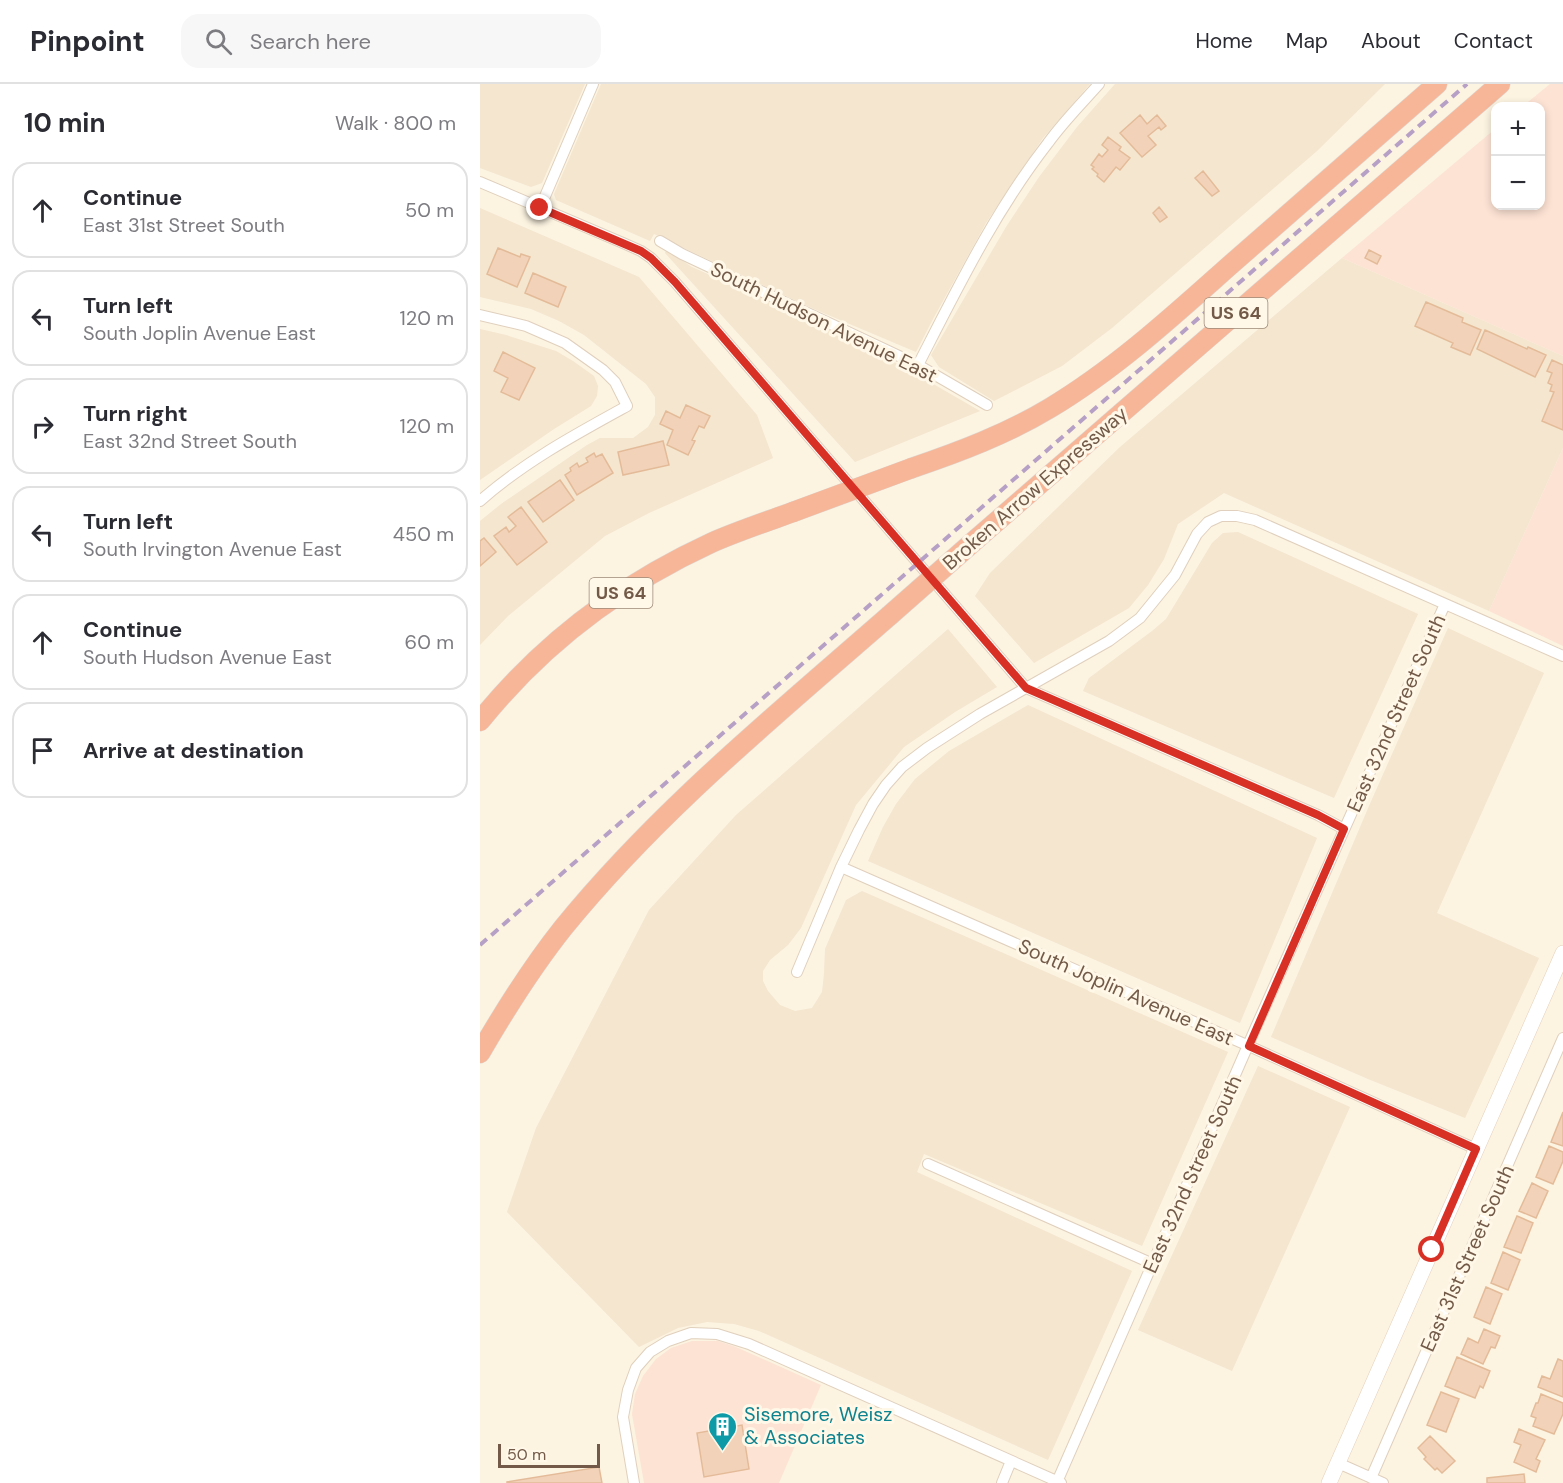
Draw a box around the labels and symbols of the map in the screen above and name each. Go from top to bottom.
route end [526,194,552,220]
street label: South Hudson Avenue East [706,256,942,388]
road number: US 64 [1204,298,1268,328]
street label: Broken Arrow Expressway [937,401,1133,575]
road number: US 64 [590,578,652,608]
street label: East 32nd Street South [1341,610,1451,816]
street label: South Joplin Avenue East [1014,933,1238,1051]
street label: East 32nd Street South [1137,1071,1247,1277]
street label: East 31st Street South [1414,1161,1520,1355]
route start [1418,1236,1444,1262]
place label: Sisemore, Weisz & Associates [744,1401,893,1450]
building icon: Sisemore, Weisz & Associates [707,1410,739,1452]
scale bar [498,1441,600,1468]

